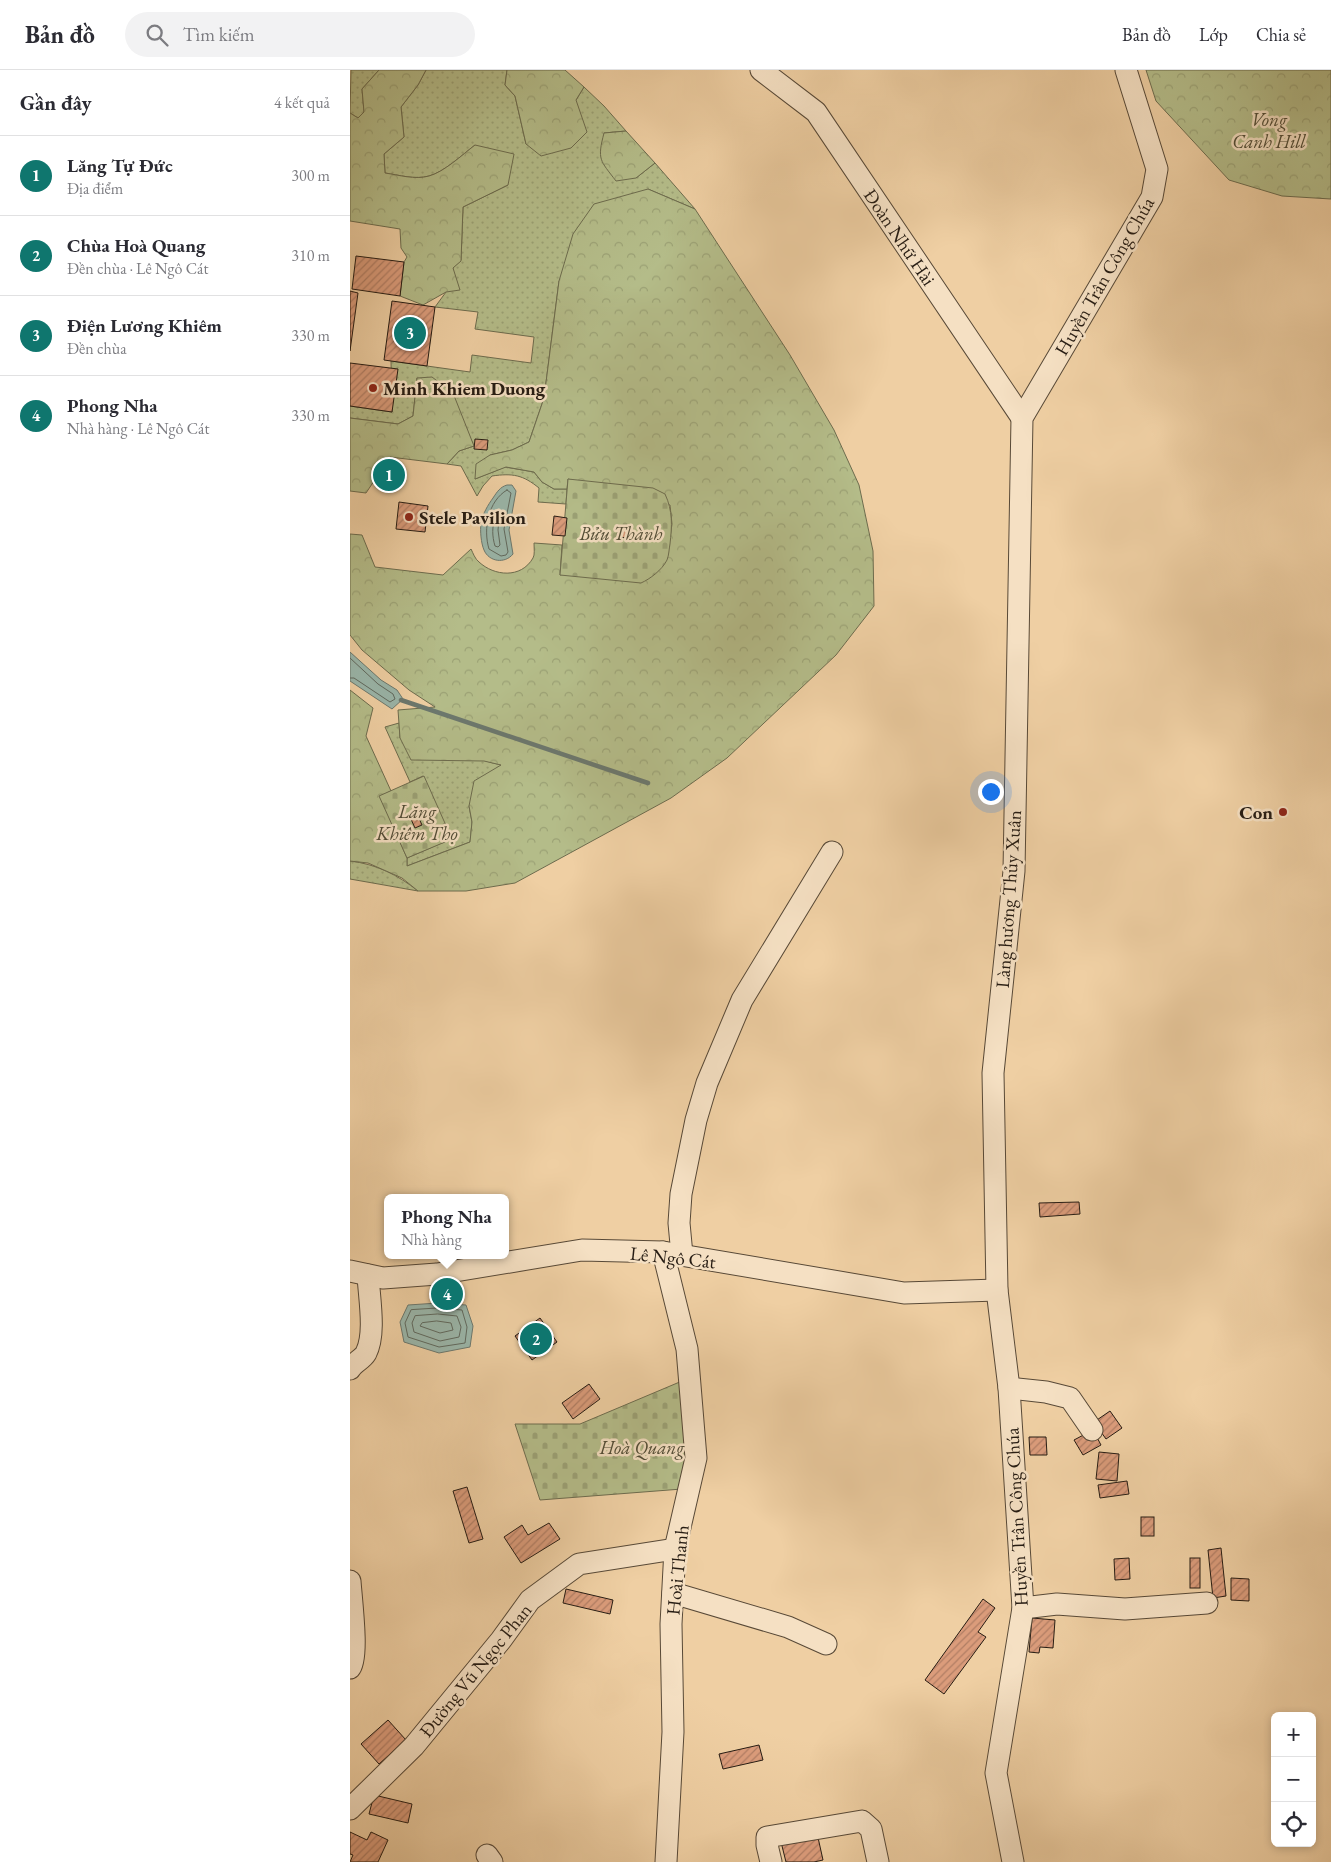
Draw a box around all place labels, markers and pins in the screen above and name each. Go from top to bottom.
pin: 3 [394,314,426,352]
place label: Minh Khiem Duong [383,376,546,401]
marker: Minh Khiem Duong [367,382,379,394]
pin: 1 [373,456,405,494]
place label: Stele Pavilion [419,505,526,530]
marker: Stele Pavilion [403,511,415,523]
place label: Con [1239,800,1273,825]
marker: Con [1277,806,1289,818]
pin: 4 [431,1275,463,1313]
pin: 2 [520,1320,552,1358]

